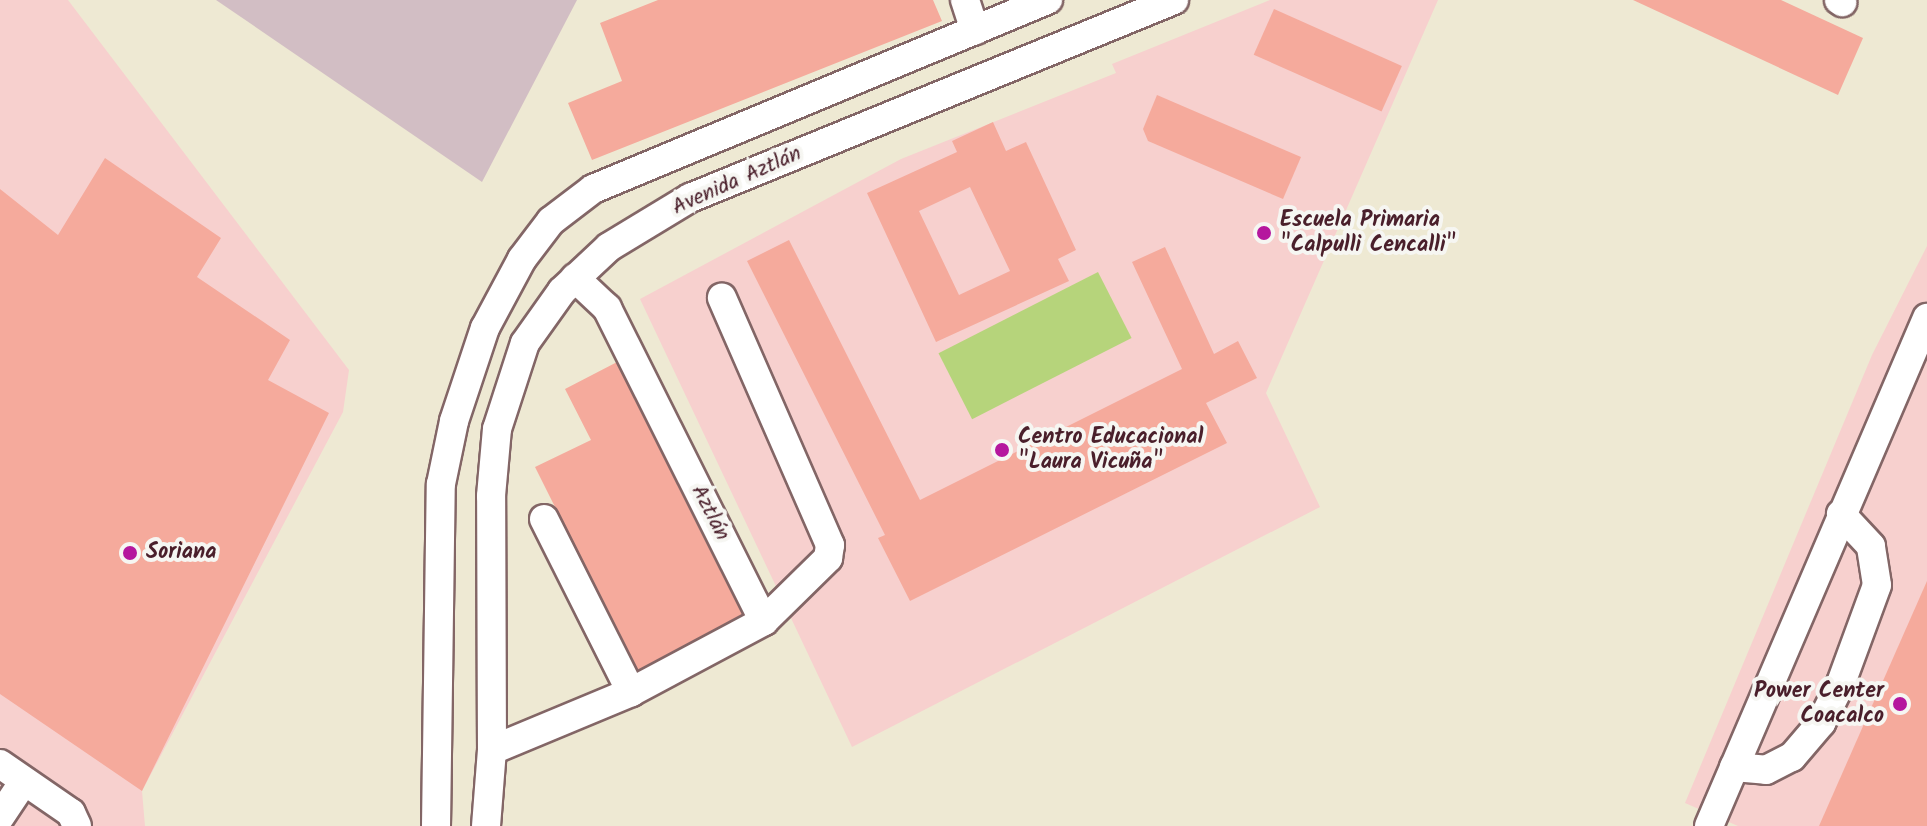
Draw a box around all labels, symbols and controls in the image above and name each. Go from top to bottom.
street label: Avenida Aztlán [668,141,806,221]
place label: Escuela Primaria "Calpulli Cencalli" [1280,207,1456,258]
marker: Escuela Primaria "Calpulli Cencalli" [1255,224,1273,242]
place label: Centro Educacional "Laura Vicuña" [1018,424,1203,476]
marker: Centro Educacional "Laura Vicuña" [993,441,1011,459]
street label: Aztlán [685,481,735,545]
place label: Soriana [146,540,216,566]
marker: Soriana [121,544,139,562]
place label: Power Center Coacalco [1754,678,1884,730]
marker: Power Center Coacalco [1891,695,1909,713]

